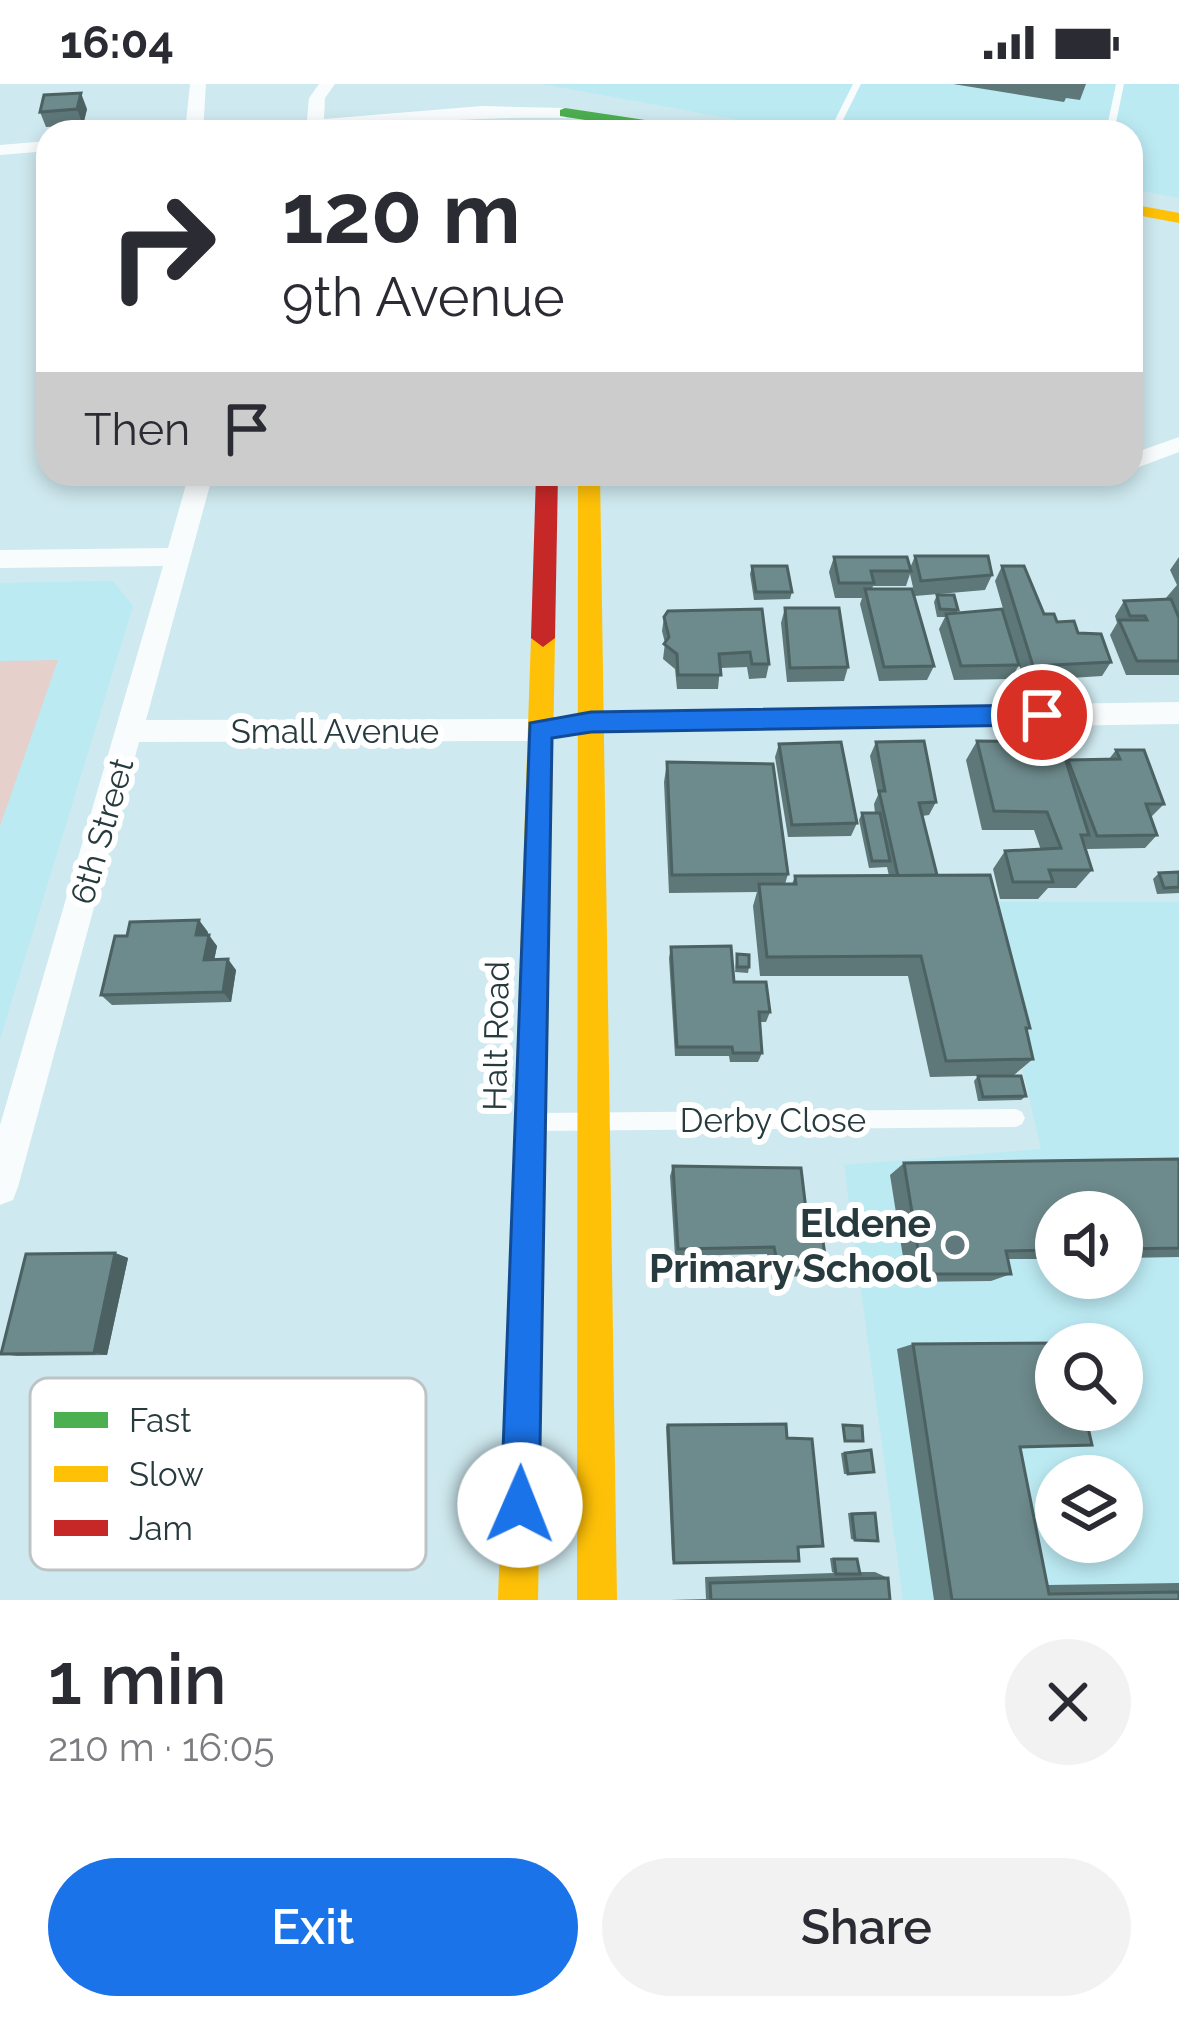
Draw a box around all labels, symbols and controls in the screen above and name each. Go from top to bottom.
text: 16:04 [60,16,174,69]
text: 120 m [282,164,521,263]
icon: right [84,168,240,324]
text: 9th Avenue [282,265,565,329]
icon: arrive [214,396,280,462]
text: Then [84,403,190,456]
pin [991,664,1093,766]
icon: arrive [1009,682,1075,748]
street label: Small Avenue [231,712,439,751]
street label: 6th Street [63,753,141,909]
street label: Halt Road [475,961,517,1111]
street label: Derby Close [680,1101,866,1140]
map controls [1035,1191,1143,1563]
button: sound [1035,1191,1143,1299]
place label: Eldene Primary School [649,1200,932,1291]
marker: Eldene Primary School [942,1232,968,1258]
button: search [1035,1323,1143,1431]
legend [30,1378,426,1570]
text: Fast [129,1401,191,1440]
position arrow [457,1442,583,1568]
text: Slow [129,1455,204,1494]
button: layers [1035,1455,1143,1563]
text: Jam [129,1509,193,1548]
text: 1 min [48,1636,227,1721]
button: close [1005,1639,1131,1765]
text: 210 m · 16:05 [48,1724,275,1770]
button: Exit [48,1858,578,1996]
button: Share [602,1858,1131,1996]

